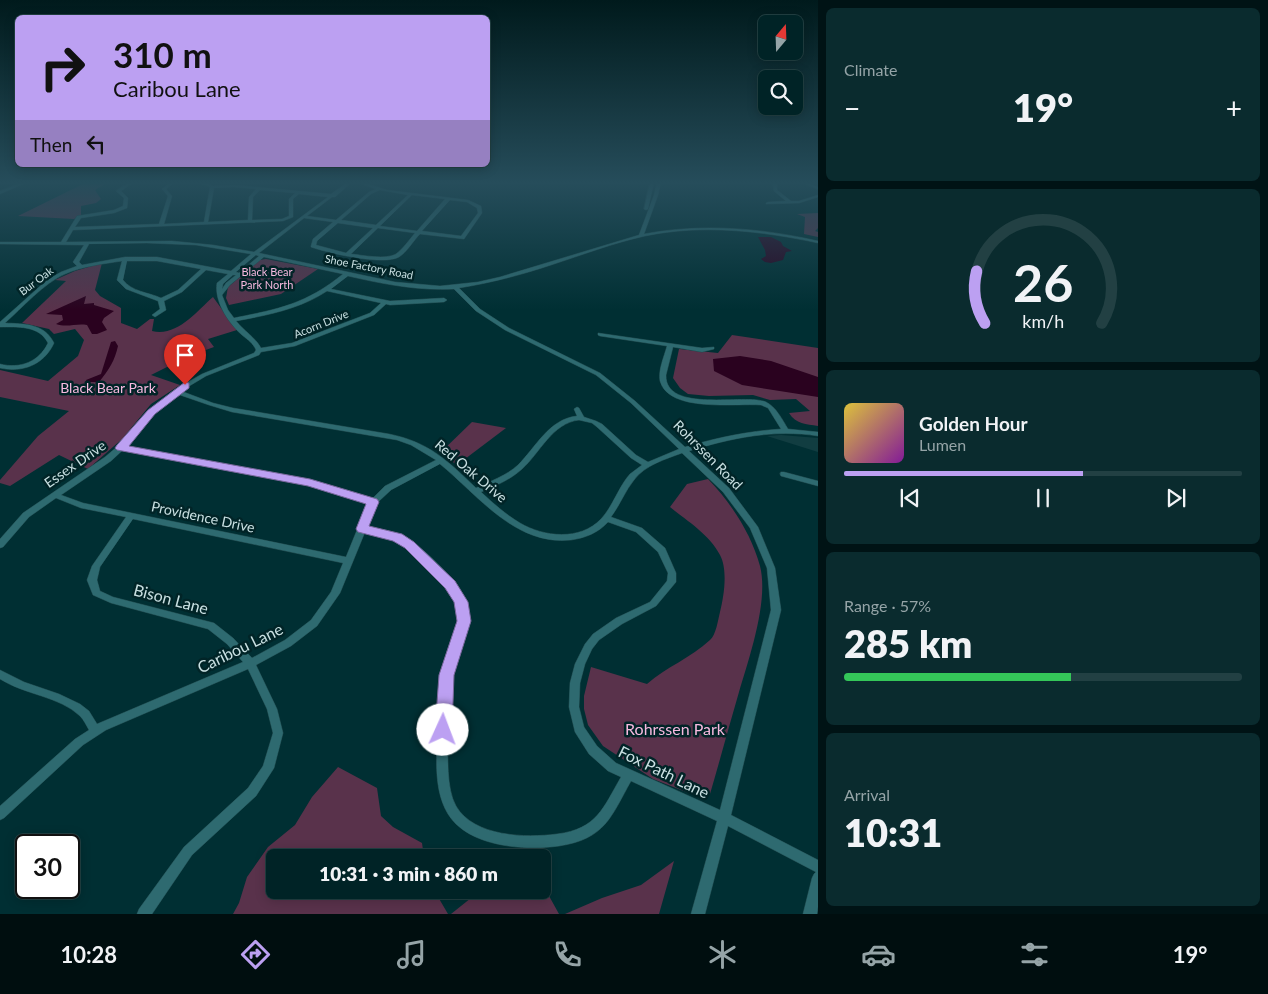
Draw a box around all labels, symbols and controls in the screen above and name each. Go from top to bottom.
north arrow [758,15,802,60]
map controls [758,15,803,115]
text: 310 m [113,33,212,75]
icon: right [30,35,95,100]
text: Climate [844,60,897,79]
button: search [758,70,803,115]
text: Caribou Lane [113,75,241,102]
text: 19° [1013,84,1073,130]
text: − [844,91,860,125]
text: + [1226,91,1242,125]
icon: left [82,130,110,158]
text: Then [30,133,72,156]
text: 26 [1013,251,1073,313]
street label: Shoe Factory Road [324,252,414,281]
street label: Bur Oak [16,263,56,298]
park label: Black Bear Park North [241,265,293,291]
street label: Acorn Drive [292,307,350,340]
text: km/h [1022,310,1064,332]
pin [164,334,206,385]
icon: arrive [171,341,199,369]
park label: Black Bear Park [60,379,157,396]
text: Golden Hour [919,412,1028,435]
street label: Rohrssen Road [670,416,747,493]
street label: Red Oak Drive [432,435,511,506]
text: Lumen [919,435,966,454]
street label: Essex Drive [41,436,109,491]
icon: previous [896,484,924,512]
icon: pause [1029,484,1057,512]
icon: next [1162,484,1190,512]
street label: Providence Drive [150,497,256,536]
street label: Bison Lane [132,579,211,618]
text: Range · 57% [844,596,931,615]
street label: Caribou Lane [194,619,286,676]
text: 285 km [844,620,972,666]
position arrow [416,703,468,755]
park label: Rohrssen Park [625,719,726,738]
street label: Fox Path Lane [616,741,713,802]
text: Arrival [844,785,890,804]
text: 10:31 [844,809,942,855]
speed limit sign: 30 [15,834,80,899]
text: 10:31 · 3 min · 860 m [319,862,498,885]
icon: directions [238,937,273,972]
icon: music [394,937,429,972]
icon: phone [550,937,585,972]
icon: climate [705,937,740,972]
icon: car [861,937,896,972]
icon: filters [1017,937,1052,972]
text: 10:28 [60,941,117,968]
text: 19° [1173,941,1207,968]

